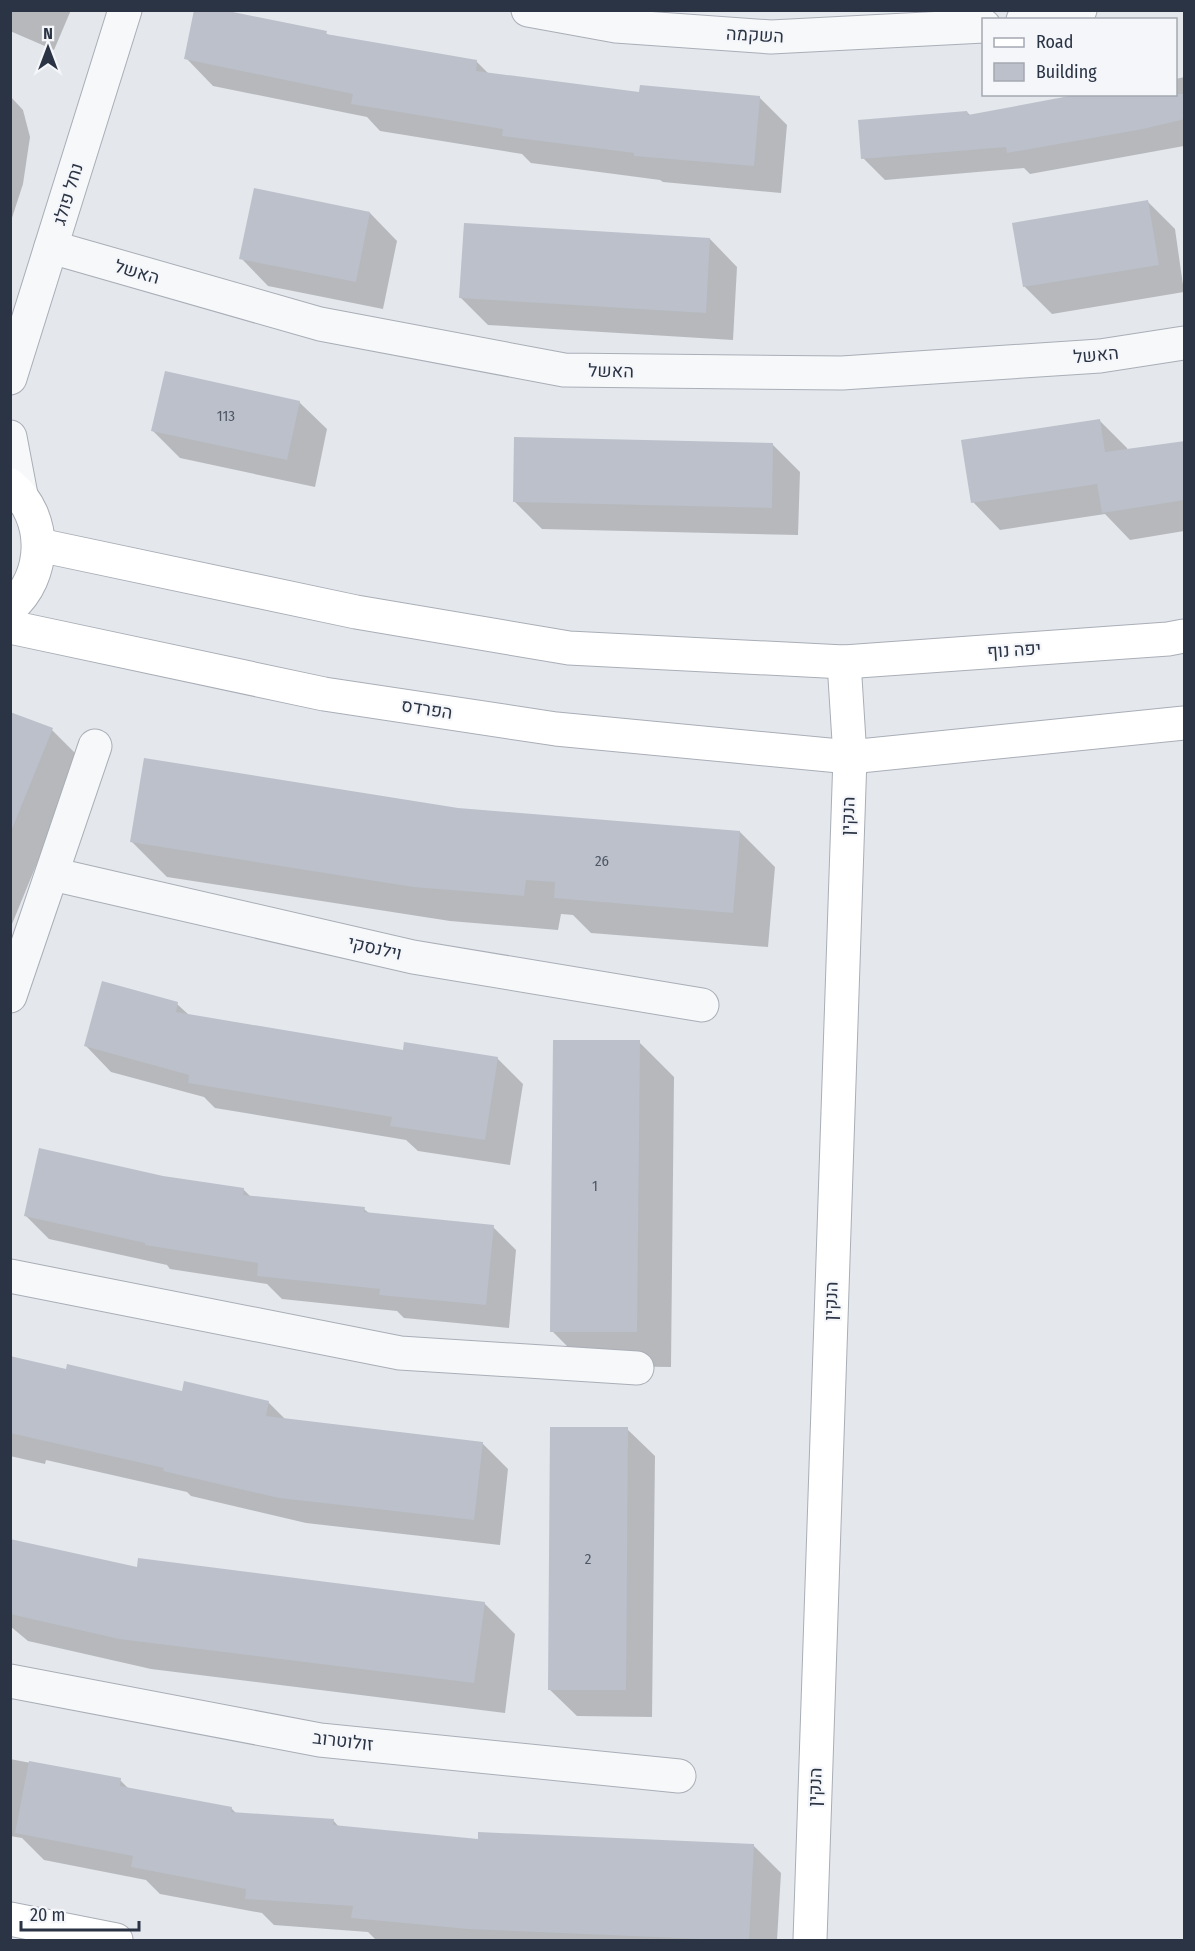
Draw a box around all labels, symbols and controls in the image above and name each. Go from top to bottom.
north arrow [18,18,78,78]
legend [982,18,1177,96]
street label: השקמה [725,22,785,48]
text: N [43,24,53,43]
text: Road [1036,31,1073,53]
text: Building [1036,61,1097,83]
street label: נחל פולג [48,160,88,228]
street label: האשל [112,255,162,289]
street label: האשל [1072,342,1120,368]
street label: האשל [588,360,634,382]
house number: 113 [217,407,235,425]
street label: יפה נוף [986,637,1042,663]
street label: הפרדס [400,694,454,724]
street label: הנקין [836,796,860,836]
house number: 26 [595,852,609,870]
street label: וילנסקי [346,931,404,965]
house number: 1 [592,1177,598,1195]
street label: הנקין [819,1281,843,1321]
house number: 2 [585,1550,592,1568]
street label: זולוטרוב [311,1726,375,1756]
street label: הנקין [803,1767,827,1807]
scale bar [21,1894,140,1932]
text: 20 m [30,1904,65,1926]

